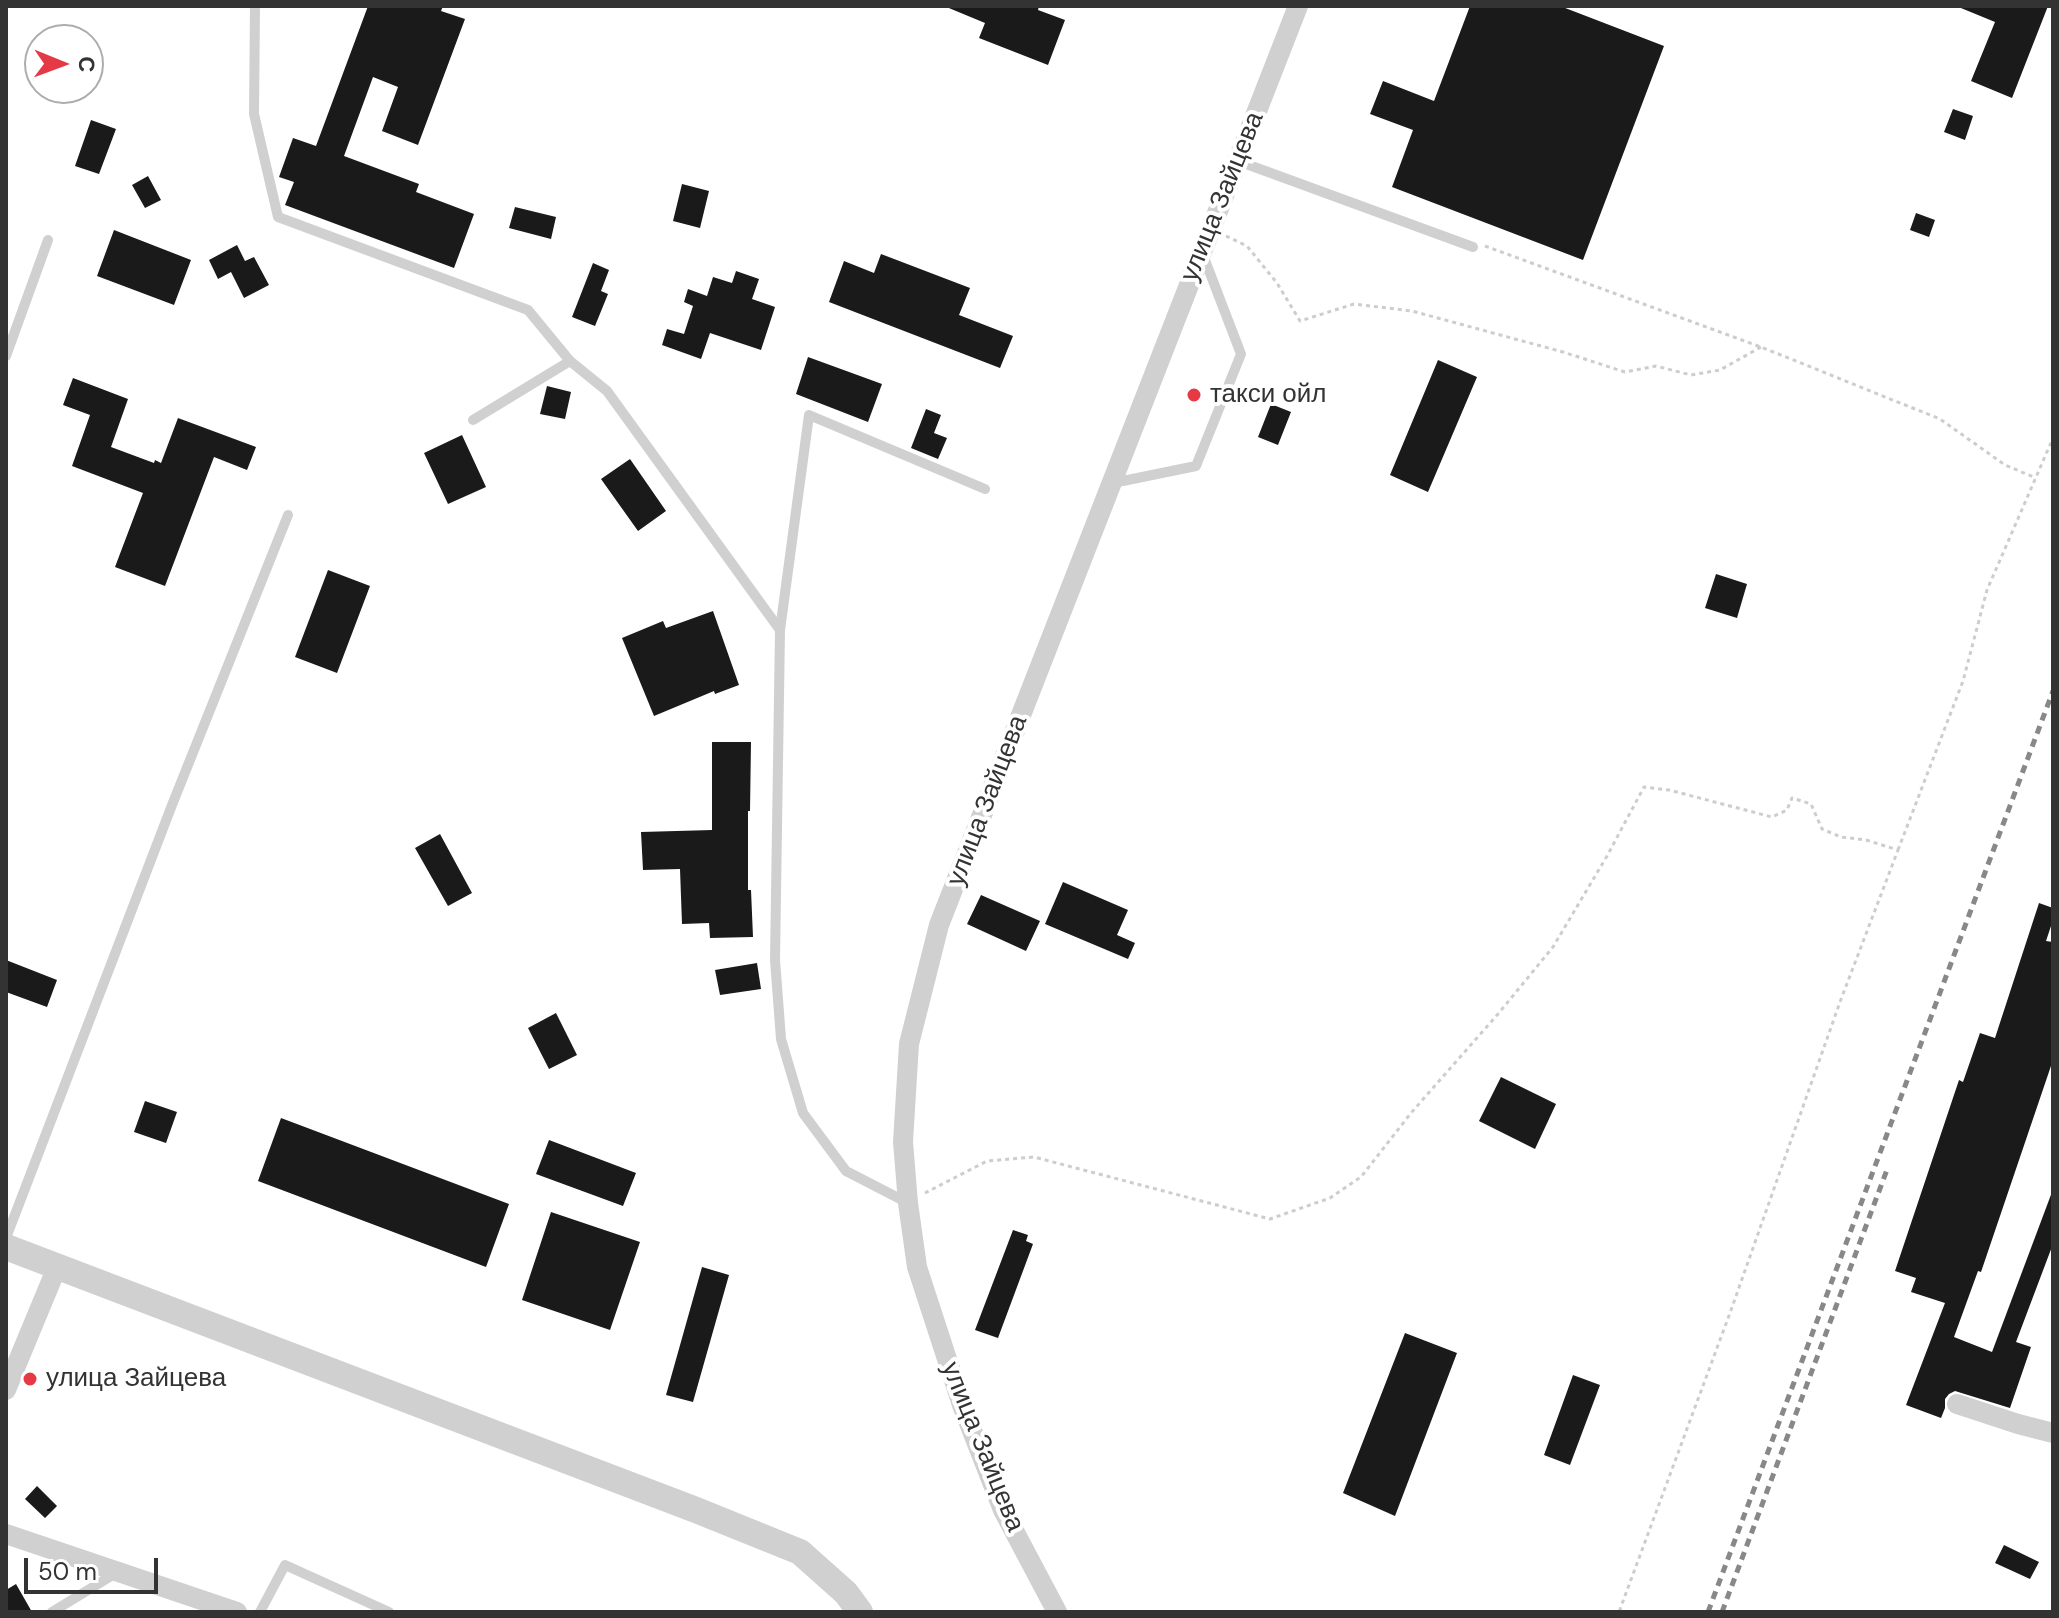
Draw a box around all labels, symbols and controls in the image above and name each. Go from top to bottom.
north arrow [24,24,104,104]
text: С [72,56,101,73]
street label: улица Зайцева [1175,108,1271,286]
place label: такси ойл [1210,379,1326,411]
marker: такси ойл [1185,386,1203,404]
street label: улица Зайцева [941,711,1035,891]
street label: улица Зайцева [934,1358,1030,1536]
place label: улица Зайцева [46,1363,226,1395]
marker: улица Зайцева [21,1370,39,1388]
scale bar [28,1542,162,1592]
text: 50 m [38,1556,97,1587]

